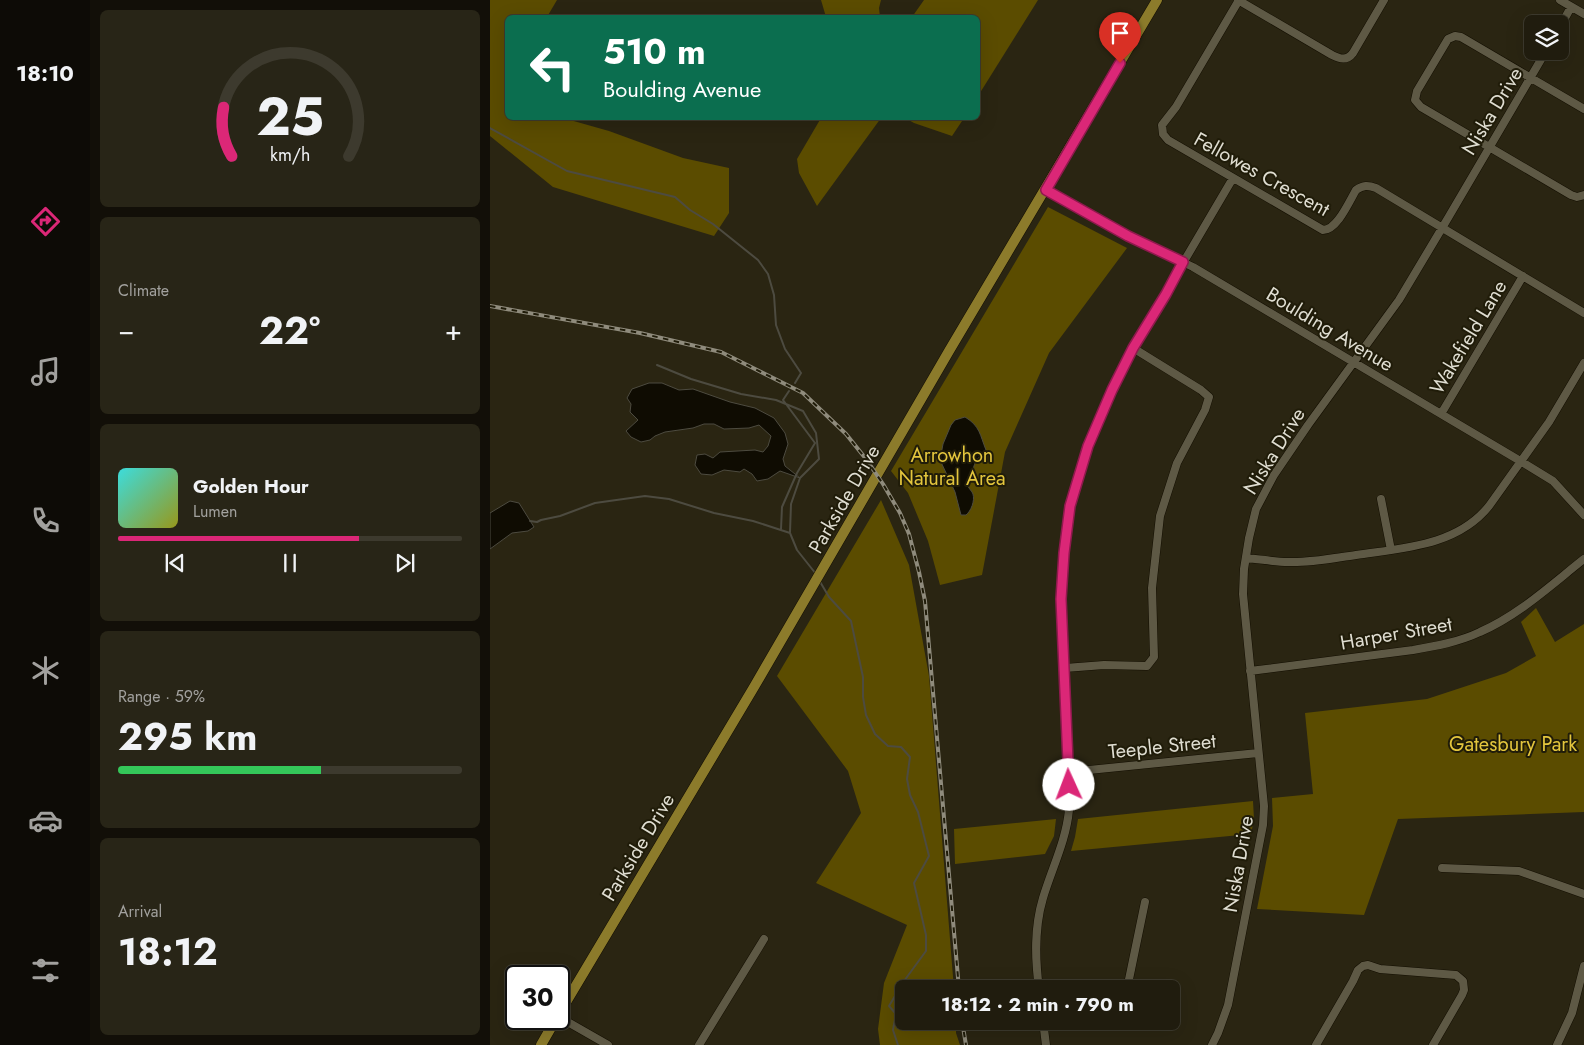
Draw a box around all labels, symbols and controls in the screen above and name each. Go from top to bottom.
pin [1099,12,1141,63]
map controls [1524,15,1569,60]
button: layers [1524,15,1569,60]
icon: arrive [1106,19,1134,47]
text: 510 m [603,27,706,77]
icon: left [520,35,585,100]
text: 18:10 [16,57,74,89]
street label: Niska Drive [1455,62,1530,161]
text: Boulding Avenue [603,73,761,105]
text: 25 [256,79,324,155]
street label: Fellowes Crescent [1189,125,1335,224]
text: km/h [270,142,310,168]
icon: directions [28,204,63,239]
street label: Wakefield Lane [1423,275,1514,400]
text: Climate [118,279,169,302]
street label: Boulding Avenue [1261,280,1399,379]
text: 22° [259,303,320,358]
text: − [118,310,135,351]
text: + [445,310,462,351]
icon: music [28,354,63,389]
street label: Niska Drive [1236,402,1313,500]
street label: Parkside Drive [802,440,887,559]
park label: Arrowhon Natural Area [898,441,1006,493]
text: Golden Hour [193,473,309,500]
text: Lumen [193,500,237,523]
icon: phone [28,503,63,538]
icon: previous [161,549,189,577]
icon: pause [276,549,304,577]
icon: next [391,549,419,577]
street label: Harper Street [1338,609,1454,658]
icon: climate [28,653,63,688]
text: Range · 59% [118,685,205,708]
text: 295 km [118,709,257,764]
street label: Teeple Street [1107,726,1217,767]
park label: Gatesbury Park [1449,730,1577,759]
position arrow [1042,758,1094,810]
street label: Parkside Drive [595,788,682,907]
icon: car [28,803,63,838]
street label: Niska Drive [1216,813,1261,915]
text: Arrival [118,900,162,923]
text: 18:12 [118,924,218,979]
icon: filters [28,953,63,988]
speed limit sign: 30 [505,965,570,1030]
text: 18:12 · 2 min · 790 m [941,991,1134,1018]

